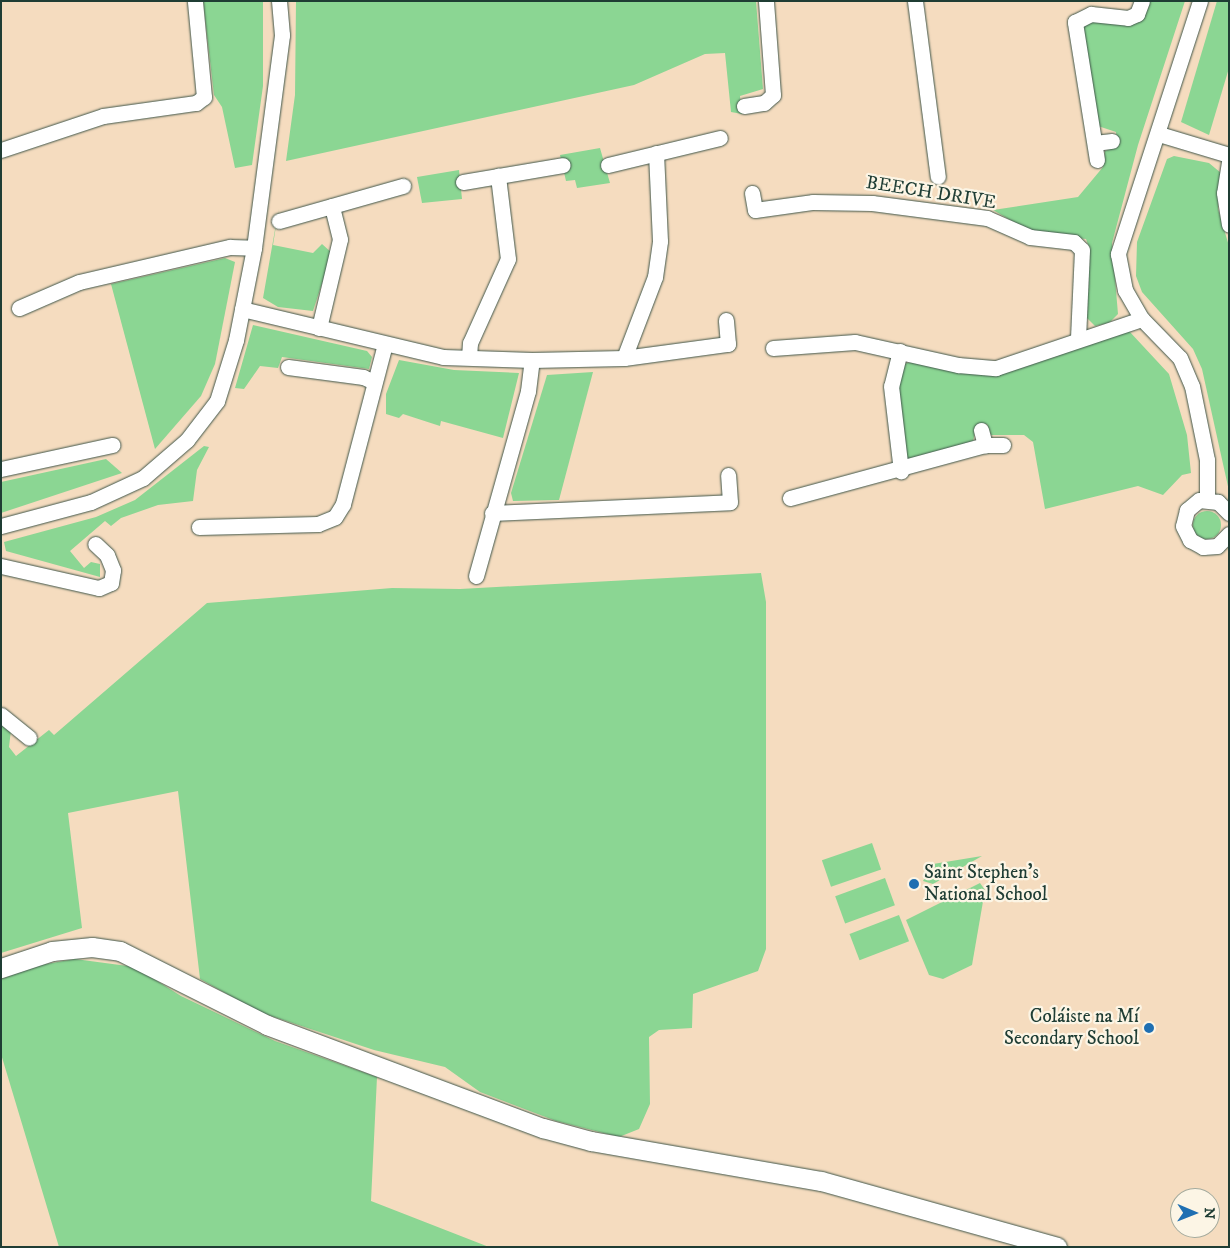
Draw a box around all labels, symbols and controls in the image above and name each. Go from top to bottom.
street label: BEECH DRIVE [864,171,998,215]
place label: Saint Stephen's National School [924,862,1047,906]
marker: Saint Stephen's National School [908,878,920,890]
place label: Coláiste na Mí Secondary School [1004,1006,1139,1050]
marker: Coláiste na Mí Secondary School [1143,1022,1155,1034]
north arrow [1170,1188,1220,1238]
text: N [1200,1207,1218,1219]

